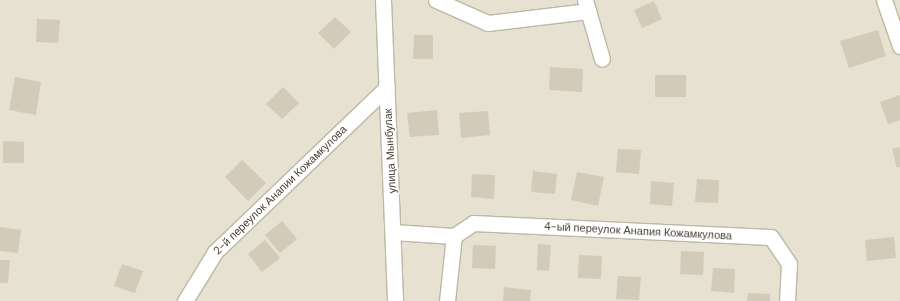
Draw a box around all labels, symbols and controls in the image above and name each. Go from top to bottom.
street label: улица Мынбулак [381,108,399,194]
street label: 2-й переулок Анапии Кожамкулова [211,123,349,257]
street label: 4-ый переулок Анапия Кожамкулова [544,219,732,243]

